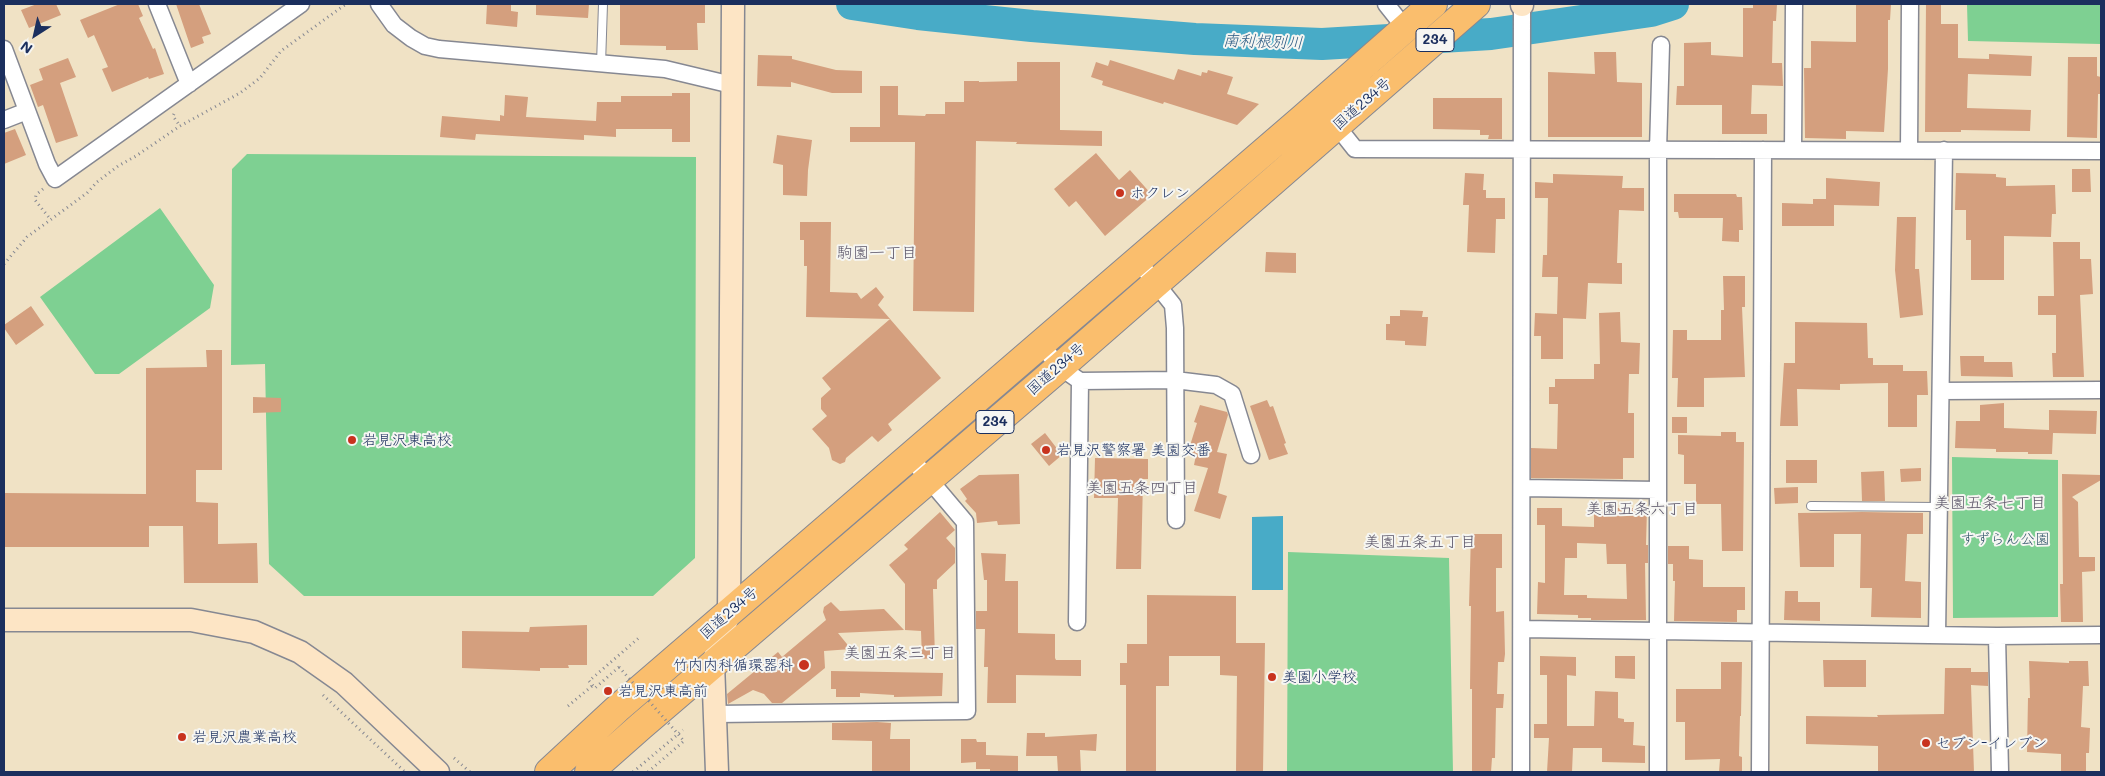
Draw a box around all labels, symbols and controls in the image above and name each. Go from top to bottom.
north arrow [10,10,60,60]
road number: 234 [1416,28,1454,52]
water label: 南利根別川 [1223,31,1303,53]
text: N [16,37,36,59]
street label: 国道234号 [1329,74,1395,134]
place label: ホクレン [1130,184,1190,202]
marker: ホクレン [1114,187,1126,199]
district label: 駒園一丁目 [837,243,917,263]
street label: 国道234号 [1023,339,1089,399]
road number: 234 [976,411,1014,434]
place label: 岩見沢東高校 [362,431,452,449]
marker: 岩見沢東高校 [346,434,358,446]
place label: 岩見沢警察署 美園交番 [1056,441,1211,459]
marker: 岩見沢警察署 美園交番 [1040,444,1052,456]
district label: 美園五条四丁目 [1086,478,1198,498]
district label: 美園五条七丁目 [1934,493,2046,513]
district label: 美園五条六丁目 [1586,499,1698,519]
park label: すずらん公園 [1960,530,2050,548]
district label: 美園五条五丁目 [1364,532,1476,552]
street label: 国道234号 [696,583,762,643]
district label: 美園五条三丁目 [844,643,956,663]
place label: 竹内内科循環器科 [673,656,793,674]
marker: 竹内内科循環器科 [797,658,811,672]
place label: 美園小学校 [1282,668,1357,686]
marker: 美園小学校 [1266,671,1278,683]
place label: 岩見沢東高前 [618,682,708,700]
marker: 岩見沢東高前 [602,685,614,697]
place label: 岩見沢農業高校 [192,728,297,746]
marker: 岩見沢農業高校 [176,731,188,743]
place label: セブン-イレブン [1936,734,2047,752]
marker: セブン-イレブン [1920,737,1932,749]

